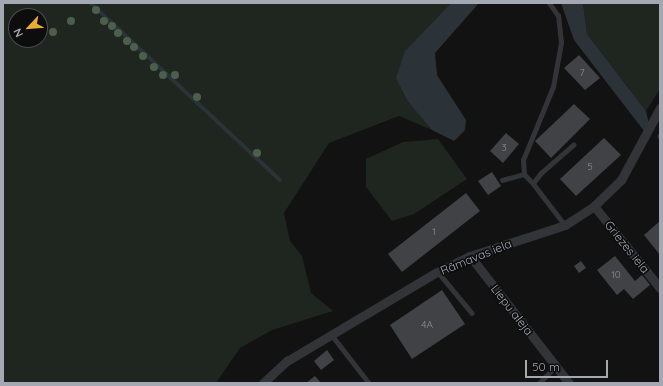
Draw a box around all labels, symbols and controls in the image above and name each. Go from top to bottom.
north arrow [8,8,48,48]
text: N [10,26,26,40]
house number: 7 [579,67,585,79]
house number: 3 [501,142,507,154]
house number: 5 [587,161,593,173]
street label: Griezes iela [602,218,652,276]
house number: 1 [432,226,436,238]
street label: Rāmavas iela [438,236,514,278]
house number: 10 [611,269,621,281]
street label: Liepu aleja [488,282,536,338]
house number: 4A [421,319,433,331]
scale bar [527,352,610,378]
text: 50 m [532,359,560,374]

